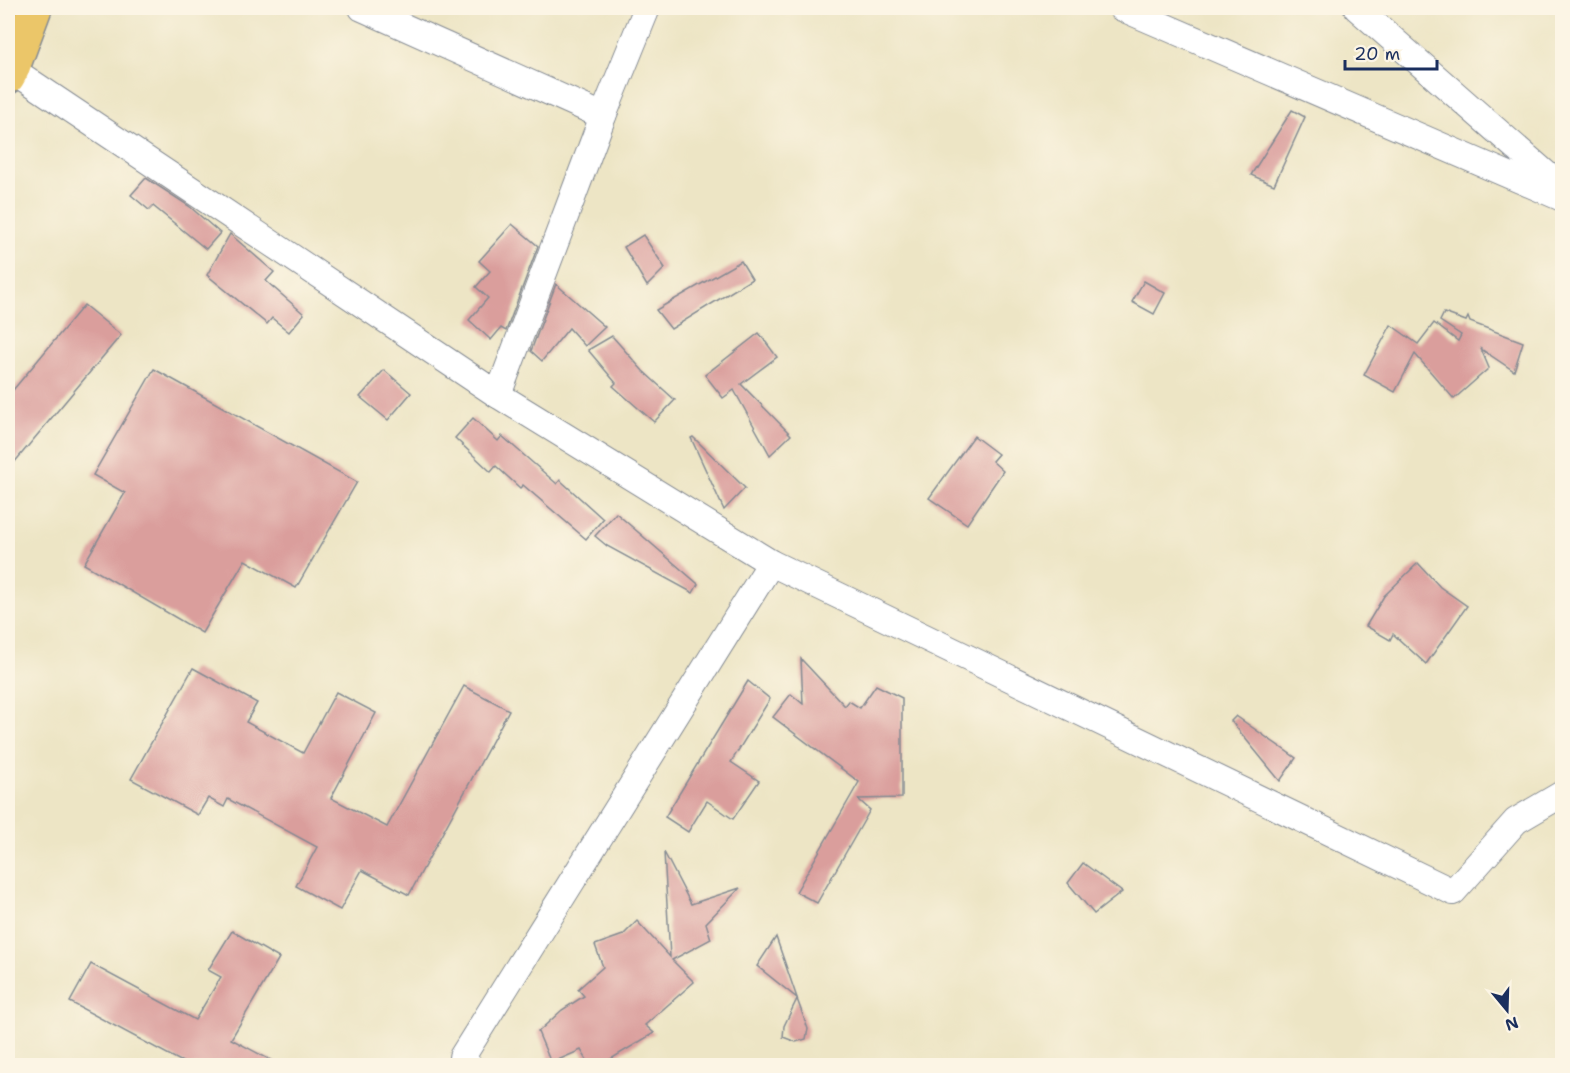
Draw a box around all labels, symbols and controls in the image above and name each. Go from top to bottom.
scale bar [1345,33,1436,71]
text: 20 m [1354,42,1400,66]
north arrow [1477,980,1537,1040]
text: N [1502,1012,1521,1036]

